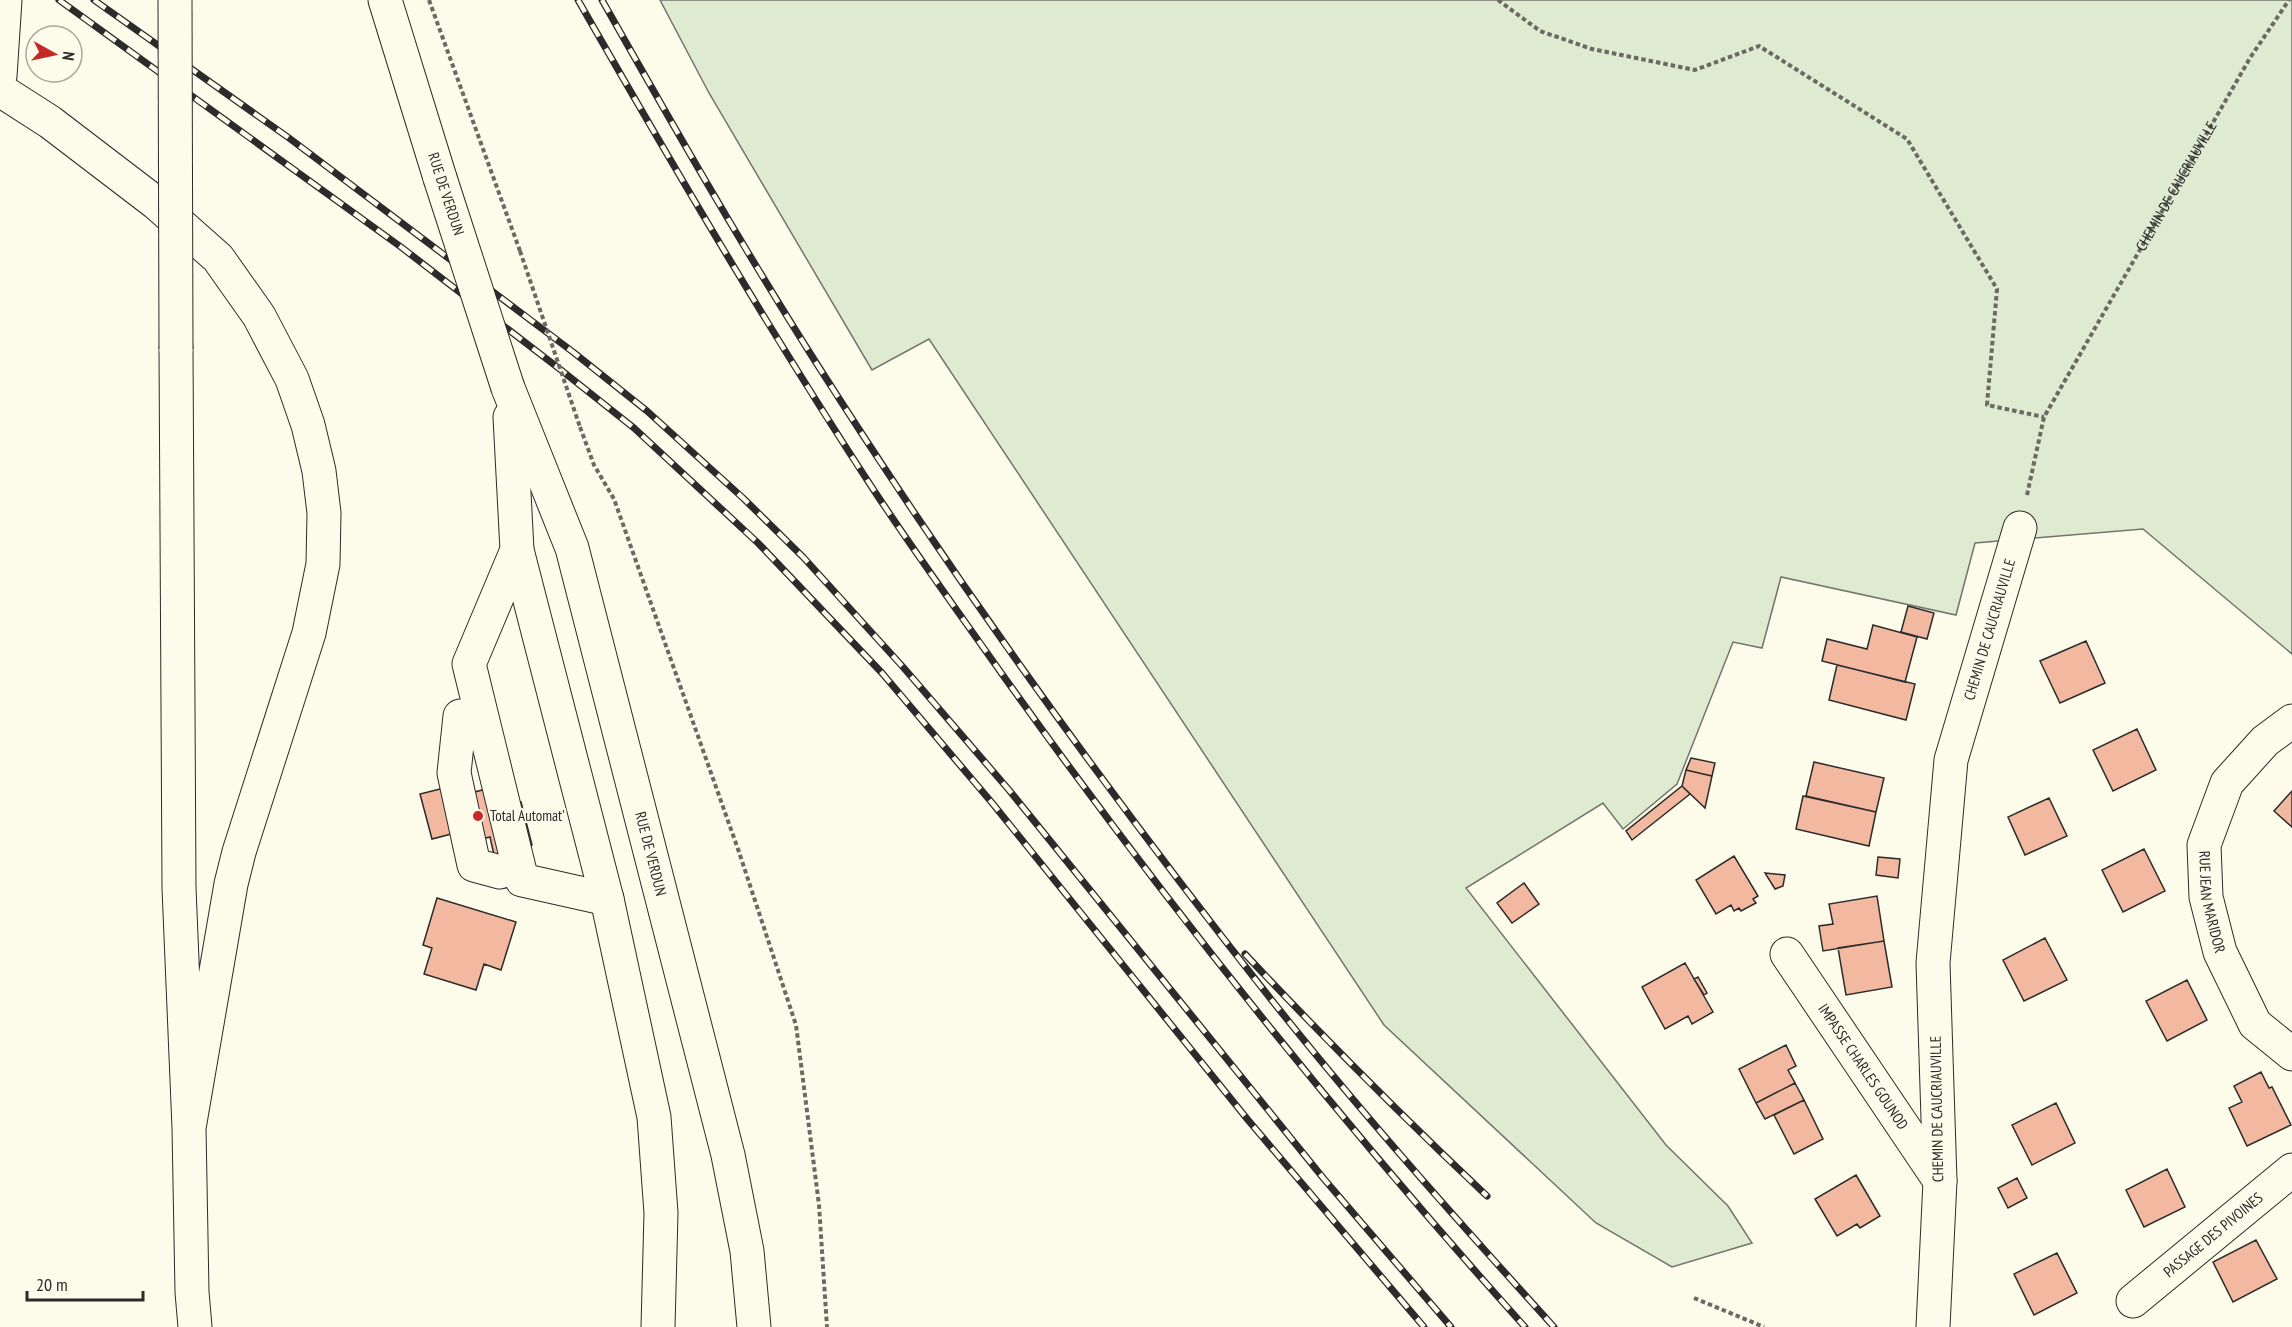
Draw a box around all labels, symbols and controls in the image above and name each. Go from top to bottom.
north arrow [24,24,84,84]
text: N [58,50,79,62]
street label: CHEMIN DE CAUCRIAUVILLE [2131,118,2221,254]
street label: RUE DE VERDUN [424,150,469,238]
street label: CHEMIN DE CAUCRIAUVILLE [1959,557,2019,703]
place label: Total Automat' [490,806,565,825]
marker: Total Automat' [471,809,485,823]
street label: RUE DE VERDUN [631,810,671,898]
street label: RUE JEAN MARIDOR [2195,850,2230,955]
street label: IMPASSE CHARLES GOUNOD [1814,1000,1913,1133]
street label: CHEMIN DE CAUCRIAUVILLE [1926,1036,1947,1182]
street label: PASSAGE DES PIVOINES [2159,1188,2267,1281]
scale bar [27,1264,142,1302]
text: 20 m [36,1273,68,1296]

